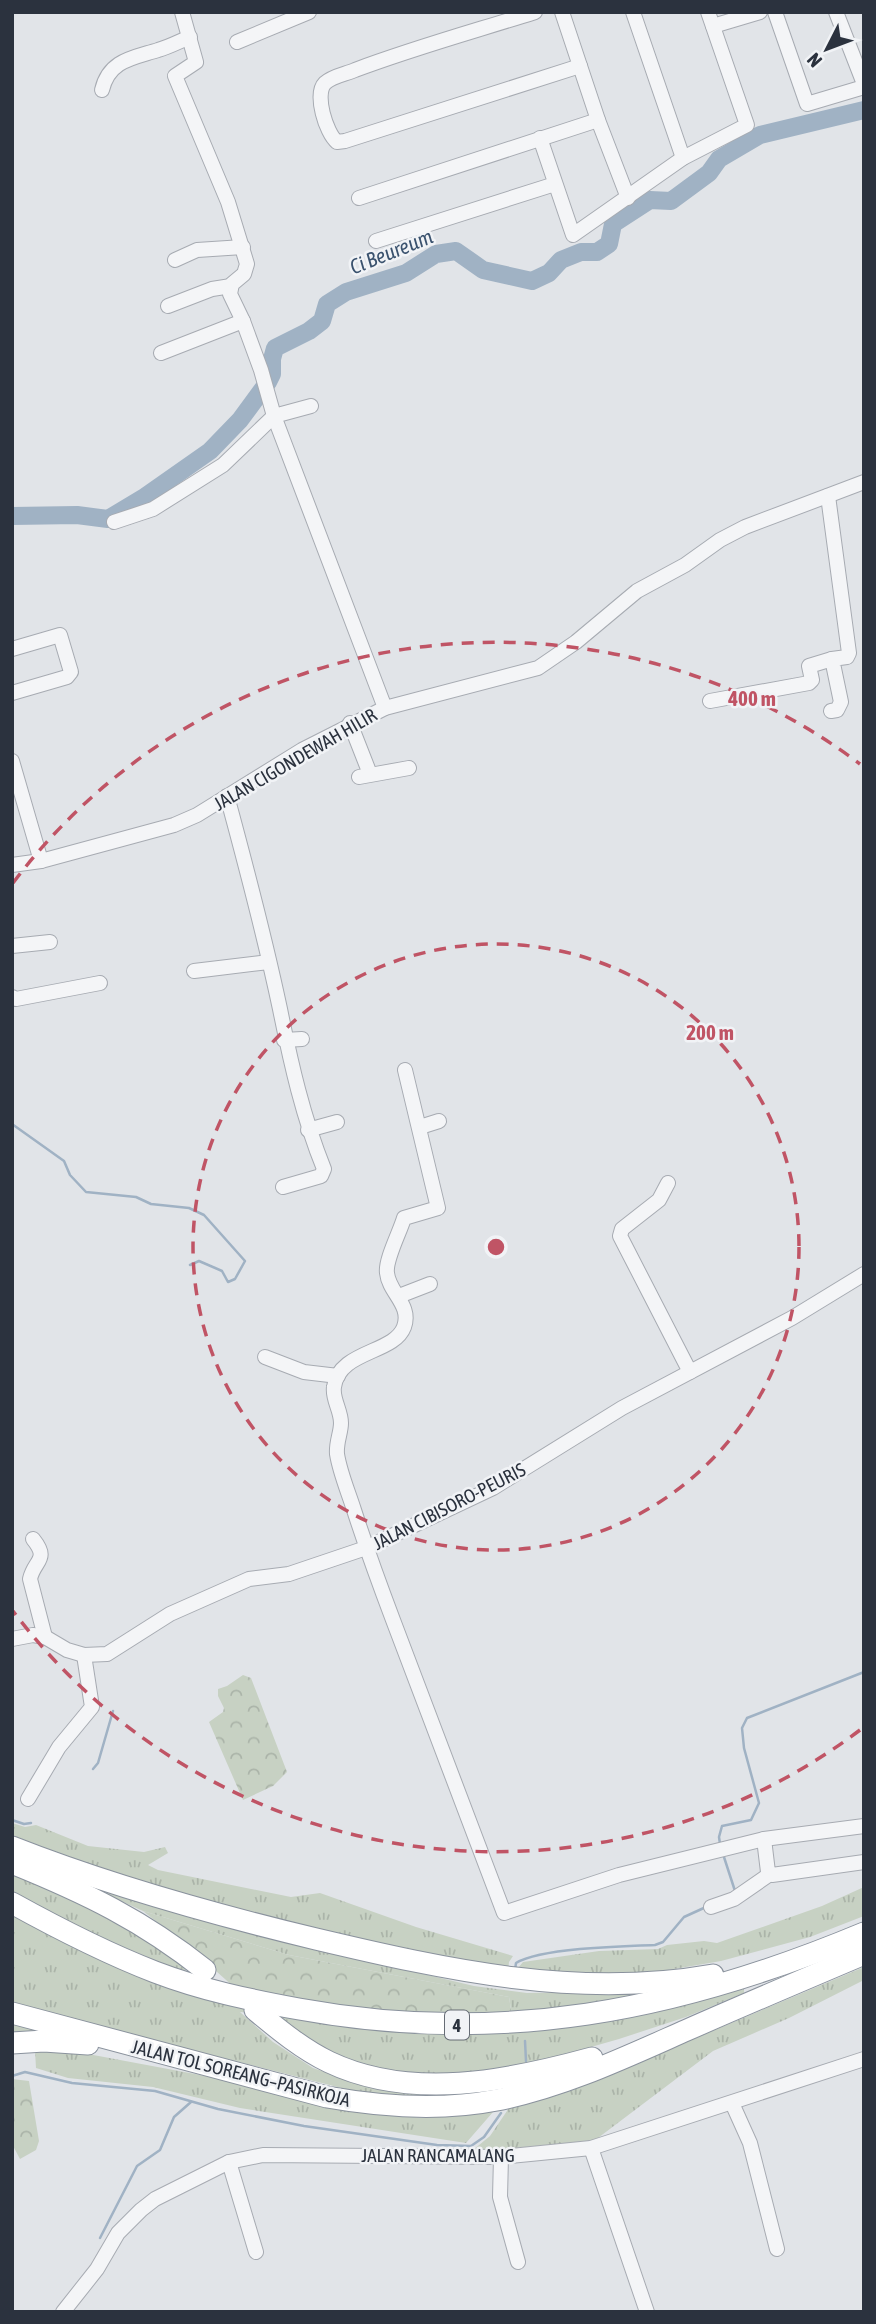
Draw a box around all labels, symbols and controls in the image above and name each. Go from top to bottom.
north arrow [792,14,862,84]
text: N [802,49,826,72]
water label: Ci Beureum [346,224,436,278]
text: 400 m [727,686,776,710]
street label: JALAN CIGONDEWAH HILIR [210,703,381,815]
text: 200 m [686,1020,734,1044]
centre of rings [484,1235,508,1259]
street label: JALAN CIBISORO-PEURIS [369,1458,529,1554]
road number: 4 [445,2010,469,2039]
street label: JALAN TOL SOREANG–PASIRKOJA [129,2035,353,2111]
street label: JALAN RANCAMALANG [361,2144,515,2166]

